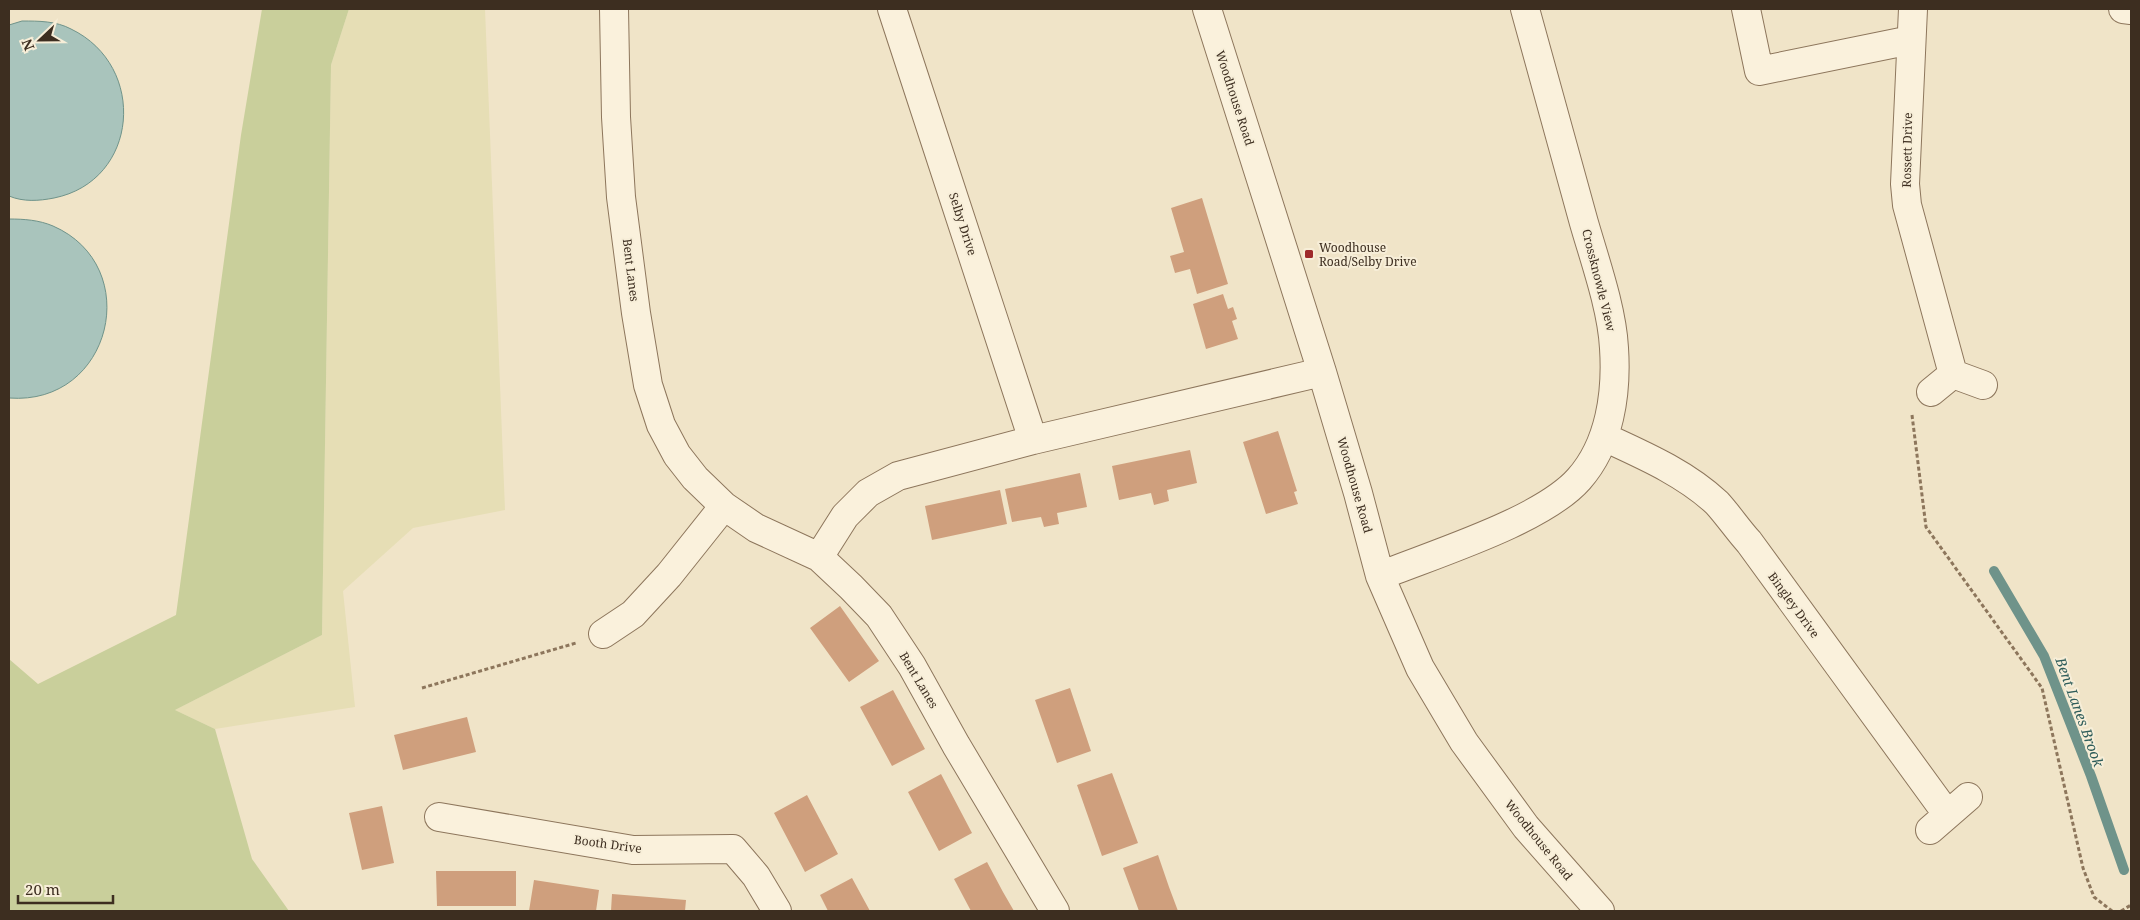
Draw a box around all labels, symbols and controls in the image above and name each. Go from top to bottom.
north arrow [15,15,65,65]
text: N [17,36,38,54]
street label: Woodhouse Road [1212,48,1259,148]
street label: Rossett Drive [1898,112,1916,188]
street label: Selby Drive [945,190,981,258]
street label: Crossknowle View [1578,227,1620,334]
street label: Bent Lanes [619,238,643,302]
place label: Woodhouse Road/Selby Drive [1319,239,1417,270]
marker: Woodhouse Road/Selby Drive [1303,248,1315,260]
street label: Woodhouse Road [1333,435,1377,536]
street label: Bingley Drive [1764,569,1824,641]
street label: Bent Lanes [895,649,943,711]
water label: Bent Lanes Brook [2051,654,2109,770]
street label: Woodhouse Road [1501,796,1577,884]
street label: Booth Drive [573,831,643,857]
scale bar [18,872,112,904]
text: 20 m [25,879,60,899]

